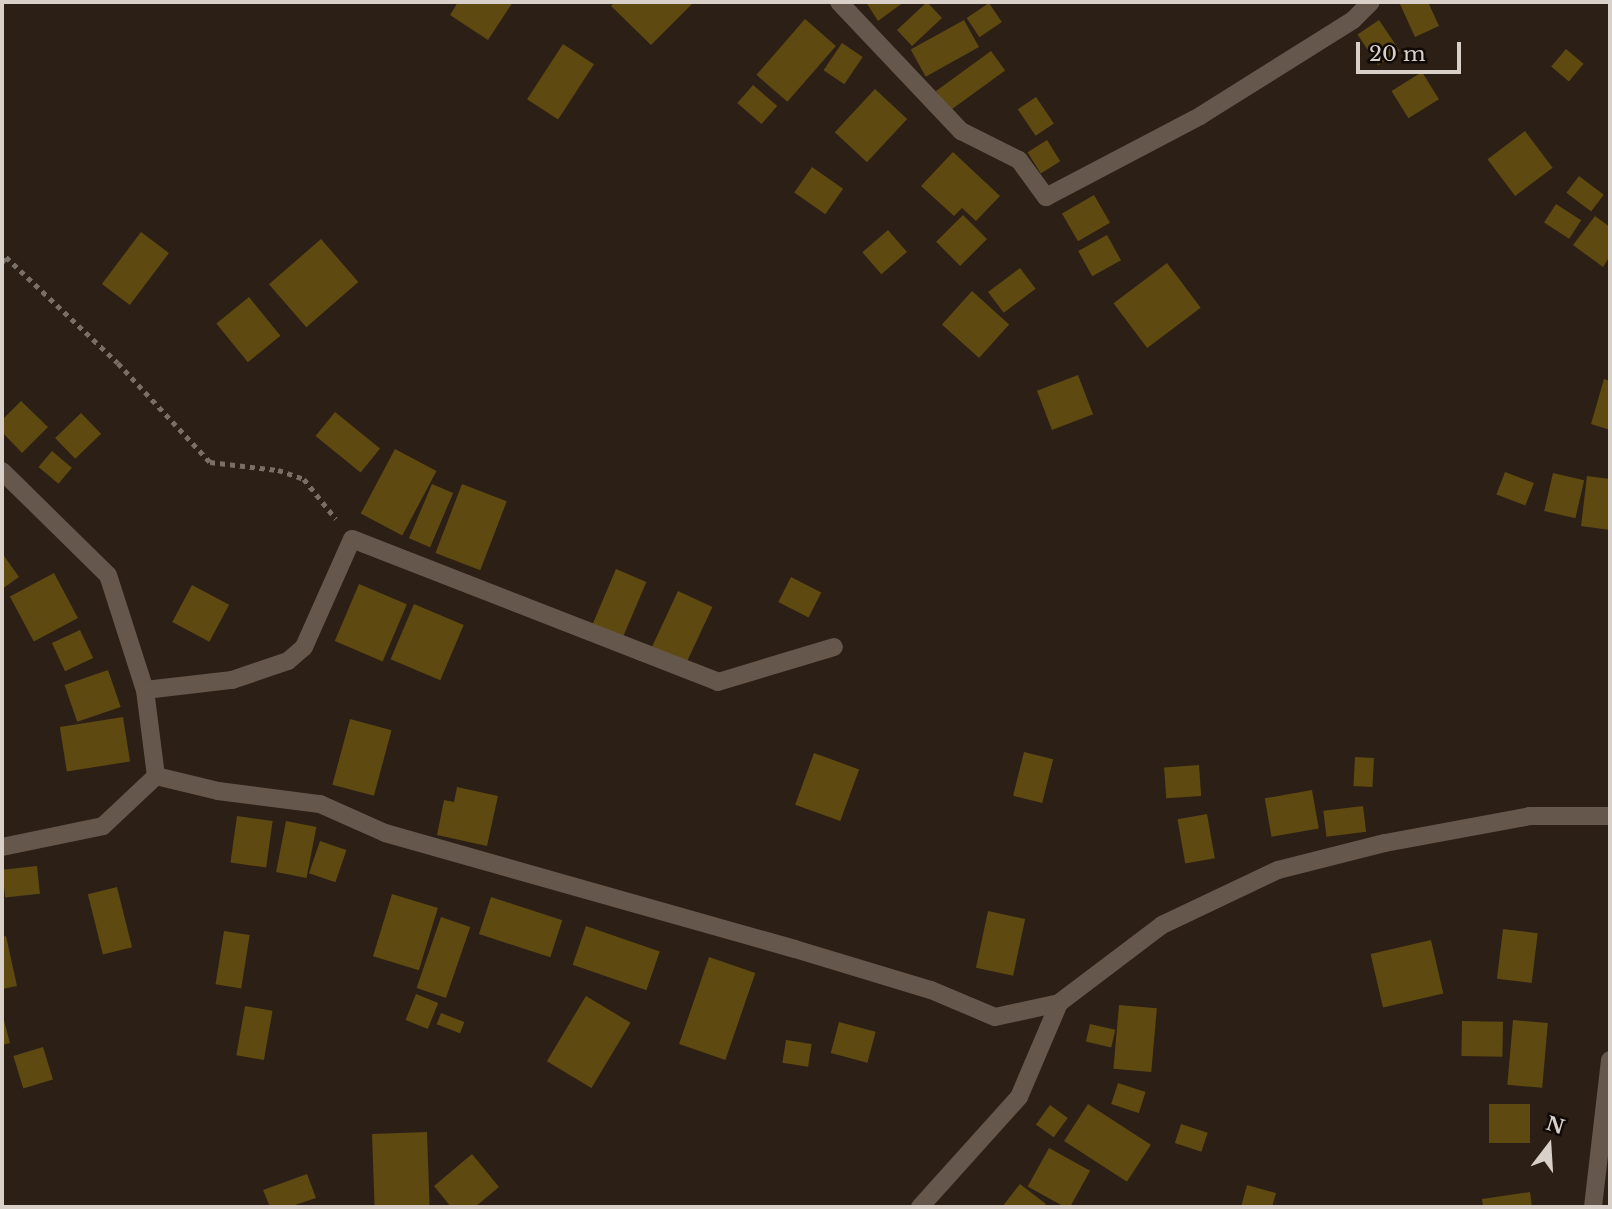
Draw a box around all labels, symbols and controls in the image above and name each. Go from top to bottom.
scale bar [1360,28,1465,72]
text: 20 m [1369,41,1426,67]
north arrow [1514,1111,1584,1181]
text: N [1543,1112,1567,1139]

